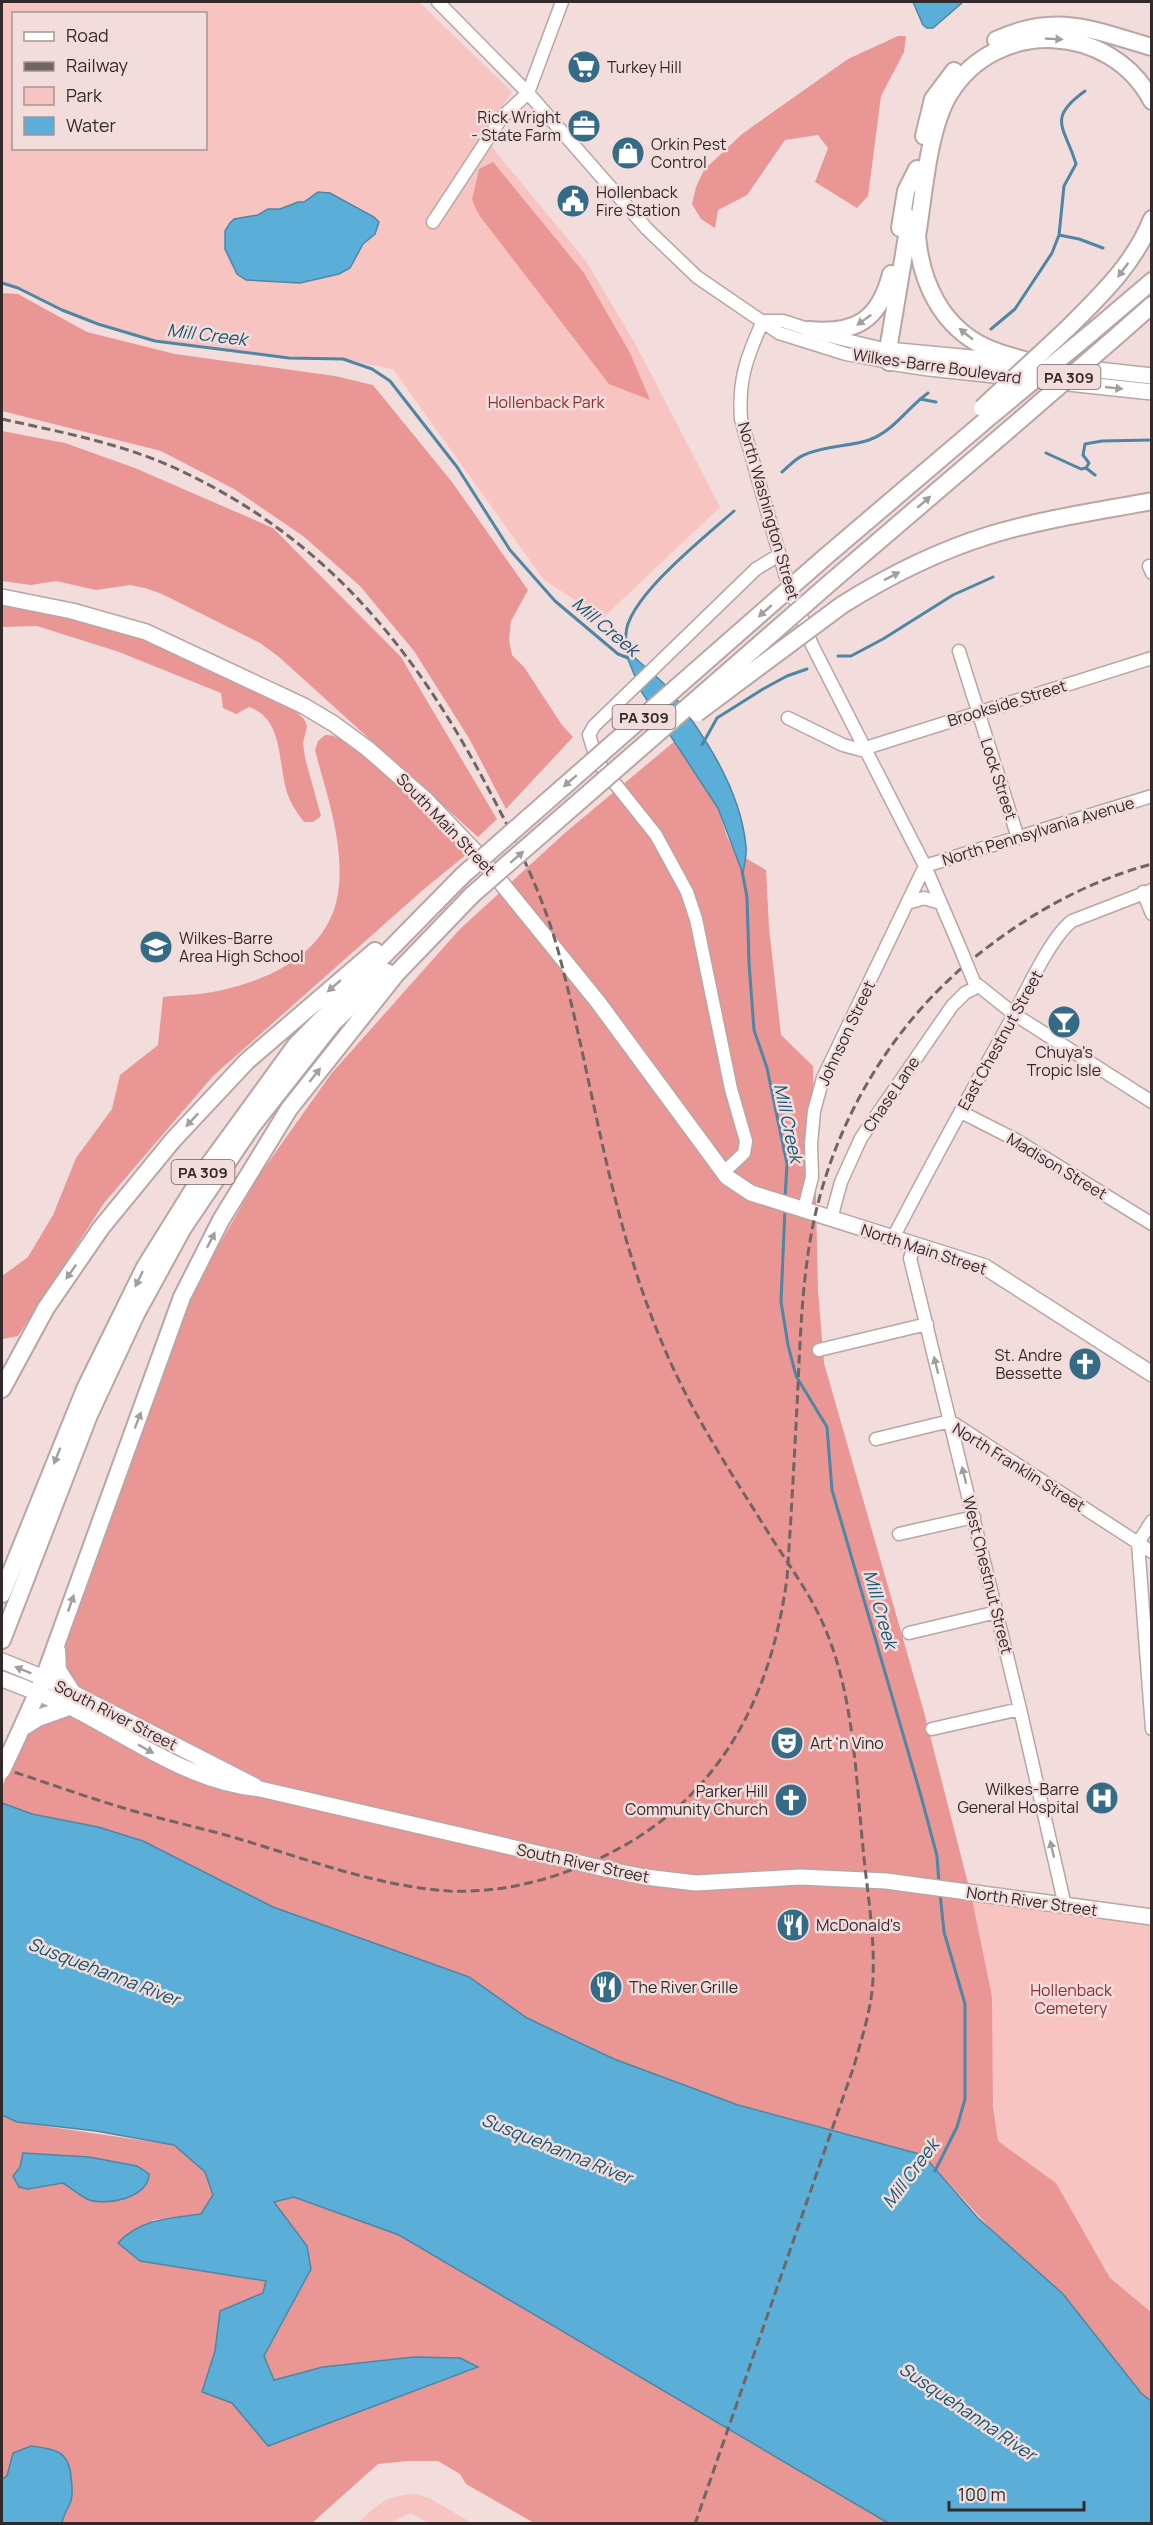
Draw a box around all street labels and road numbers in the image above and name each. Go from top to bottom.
street label: Wilkes-Barre Boulevard [851,343,1023,389]
road number: PA 309 [1038,365,1100,389]
street label: North Washington Street [733,419,805,603]
street label: Brookside Street [945,674,1069,732]
road number: PA 309 [612,705,676,729]
street label: Lock Street [975,735,1023,823]
street label: South Main Street [392,768,500,880]
street label: North Pennsylvania Avenue [939,791,1137,871]
street label: East Chestnut Street [952,966,1048,1114]
street label: Johnson Street [812,977,880,1089]
street label: Chase Lane [858,1052,924,1136]
street label: Madison Street [1003,1127,1111,1205]
road number: PA 309 [172,1160,234,1184]
street label: North Main Street [858,1218,990,1280]
street label: North Franklin Street [949,1417,1089,1517]
street label: West Chestnut Street [958,1494,1018,1656]
street label: South River Street [51,1675,181,1755]
street label: South River Street [515,1838,651,1888]
street label: North River Street [965,1881,1099,1921]

